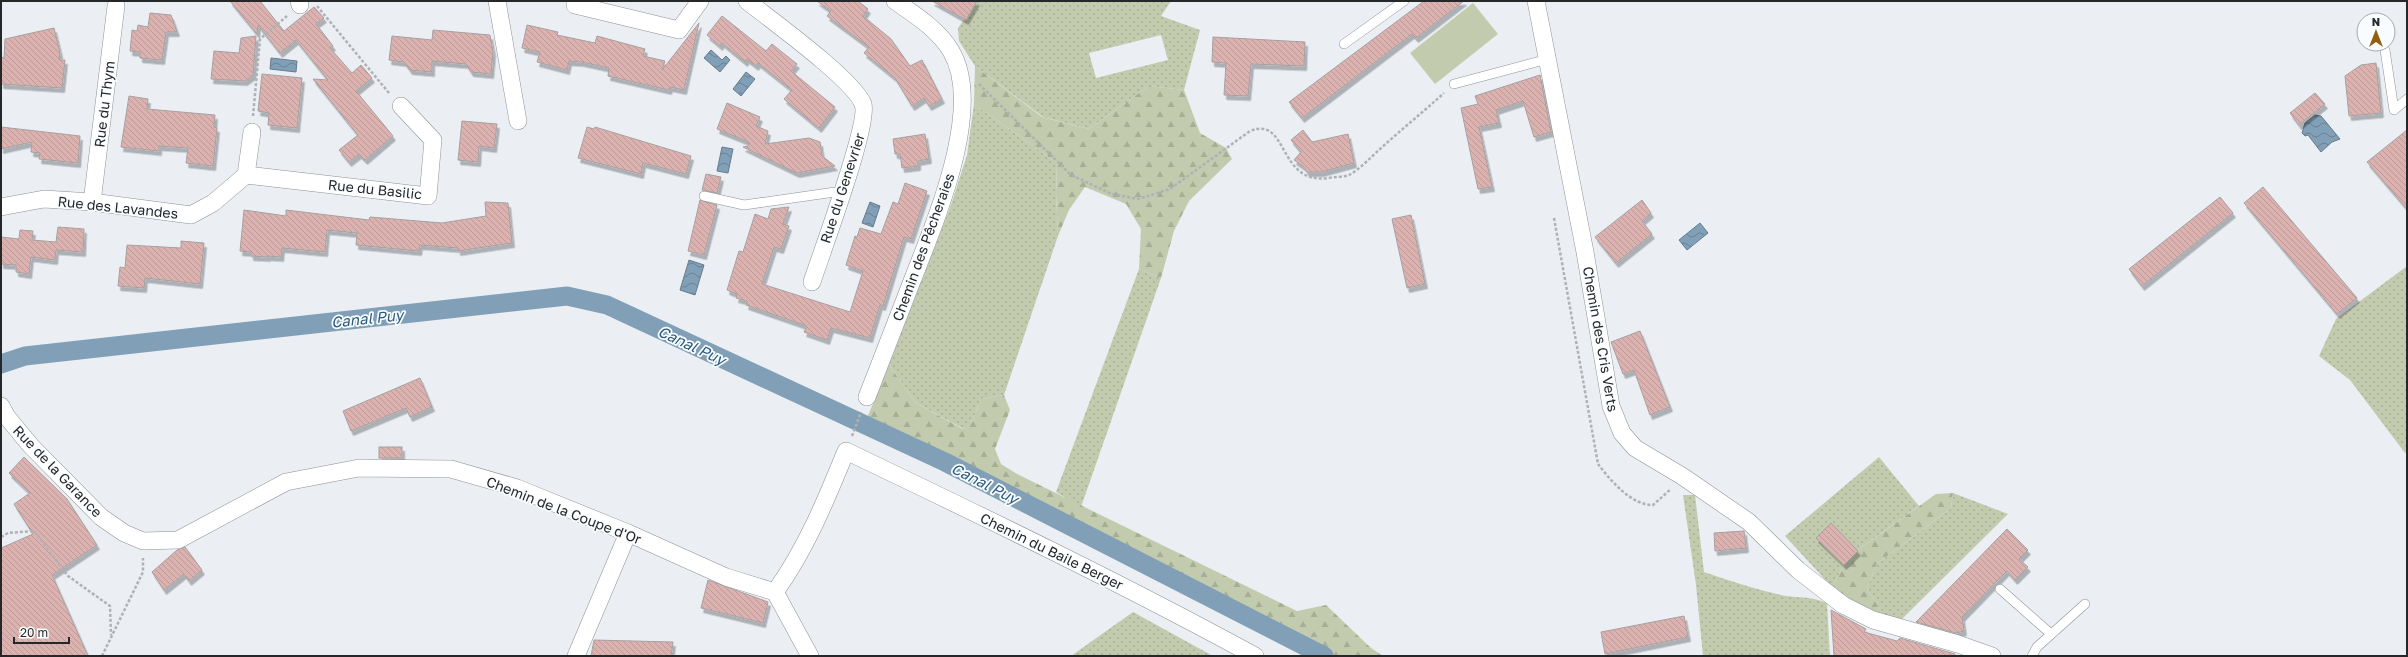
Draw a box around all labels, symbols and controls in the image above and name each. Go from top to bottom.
north arrow [2356,12,2396,52]
text: N [2372,15,2380,28]
street label: Rue du Thym [90,60,118,148]
street label: Rue du Genevrier [816,130,868,245]
street label: Chemin des Pêcheraies [888,171,958,323]
street label: Rue du Basilic [327,176,423,202]
street label: Rue des Lavandes [57,192,179,222]
street label: Chemin des Cris Verts [1580,265,1622,413]
water label: Canal Puy [330,305,407,332]
water label: Canal Puy [655,322,731,370]
street label: Rue de la Garance [10,422,106,520]
water label: Canal Puy [948,459,1024,509]
street label: Chemin de la Coupe d'Or [484,473,644,548]
street label: Chemin du Baile Berger [978,509,1127,593]
scale bar [14,619,69,645]
text: 20 m [20,625,48,640]

